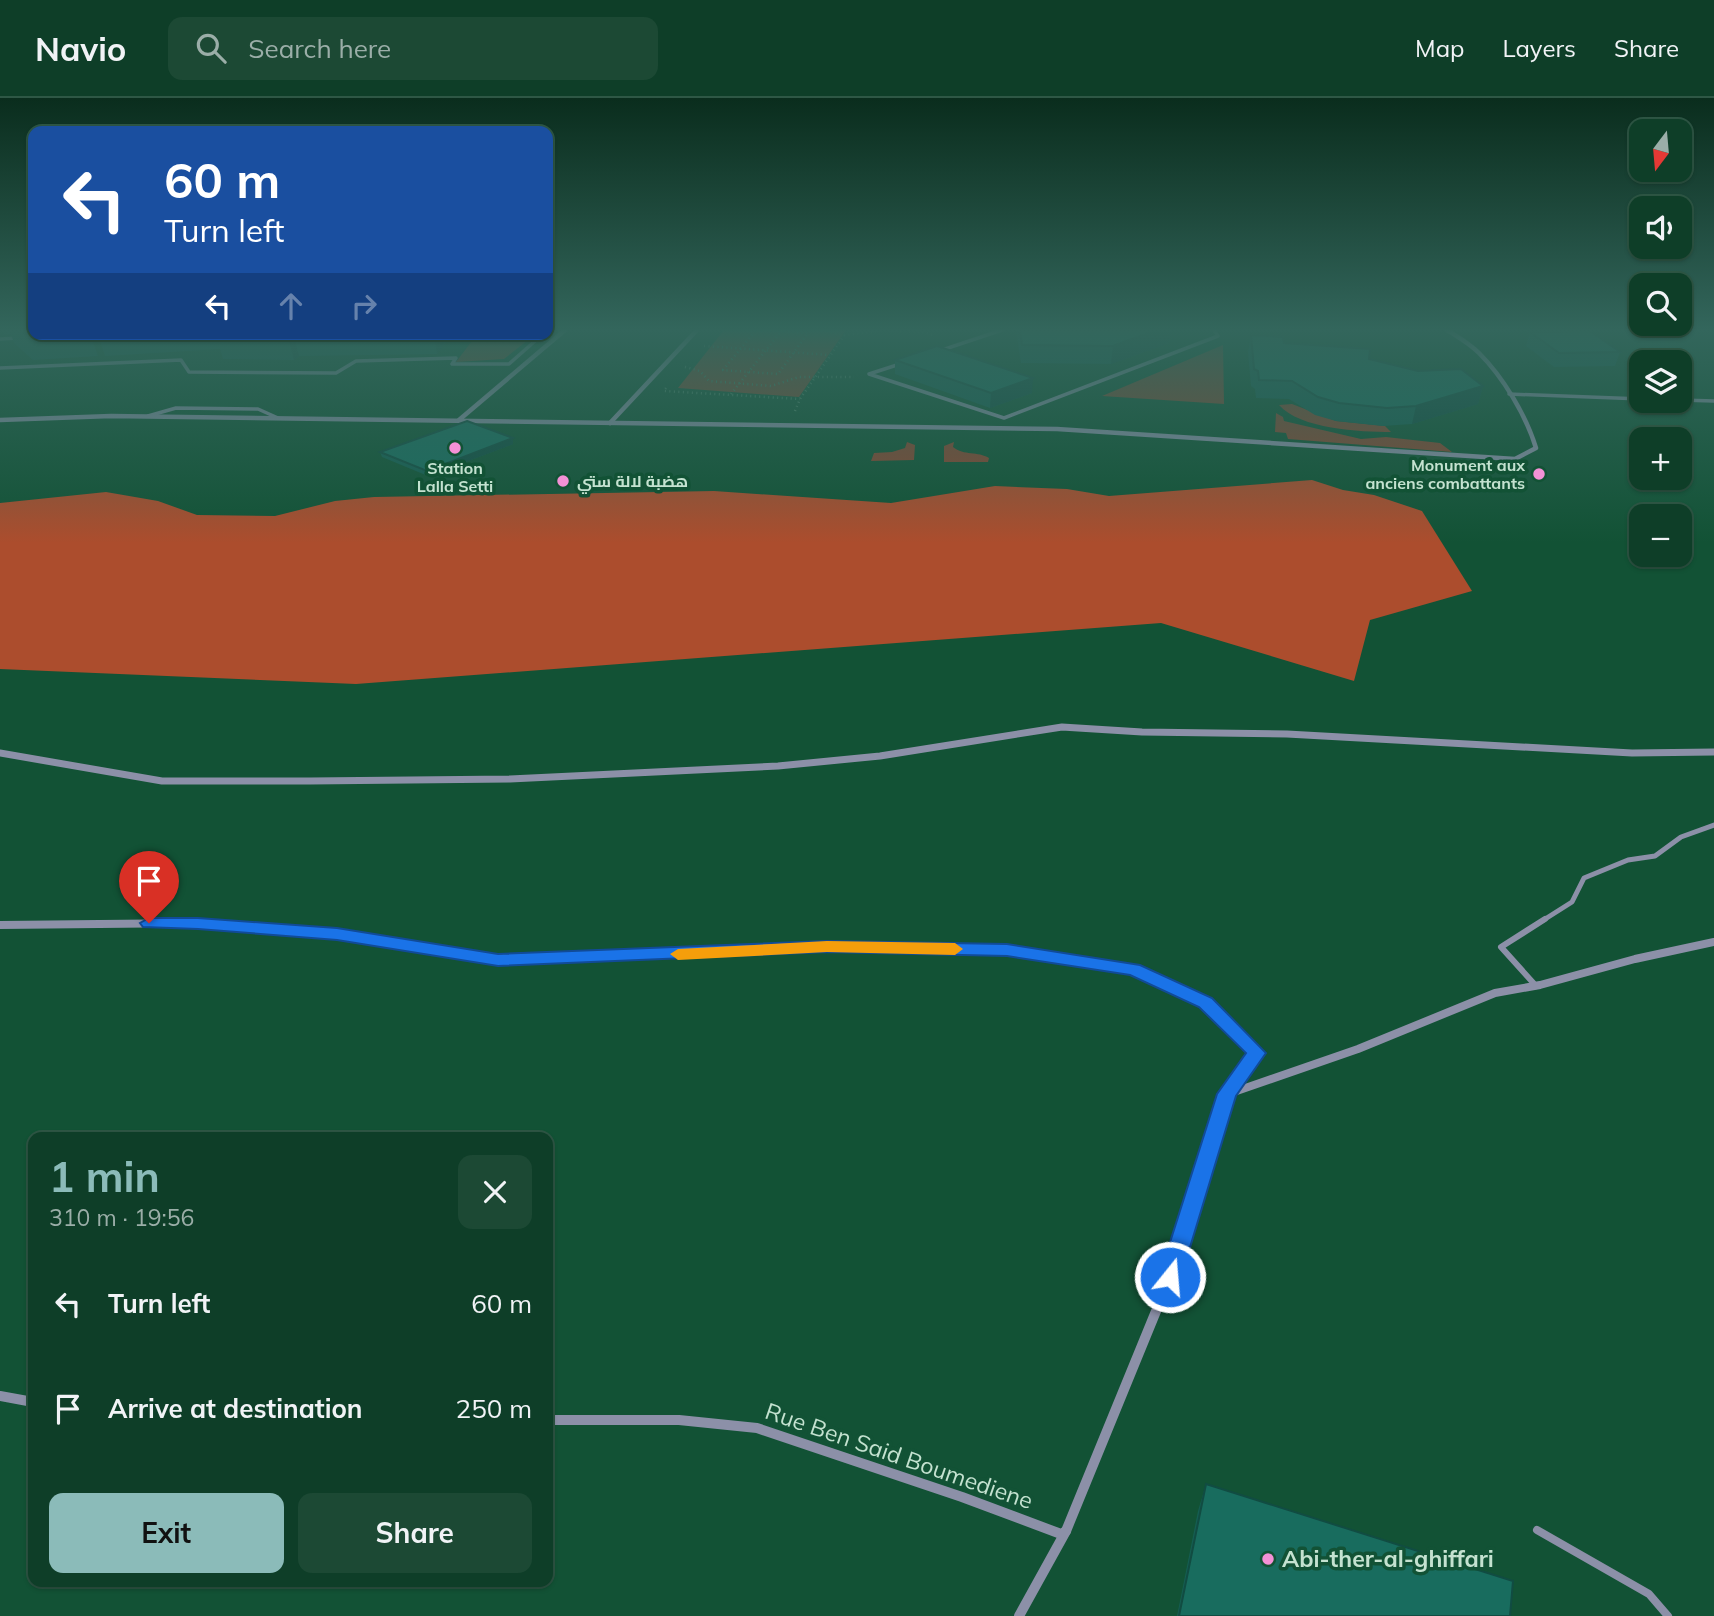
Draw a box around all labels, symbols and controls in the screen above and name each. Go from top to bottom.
search box [168,17,658,80]
text: Navio [35,28,126,69]
icon: search [192,29,230,67]
text: Search here [248,32,391,65]
text: Map [1415,33,1464,63]
text: Layers [1502,33,1576,63]
text: Share [1614,33,1679,63]
north arrow [1629,119,1692,182]
map controls [1629,119,1692,567]
text: 60 m [164,149,280,210]
icon: left [49,154,140,245]
button: sound [1629,196,1692,259]
text: Turn left [164,210,284,250]
button: search [1629,273,1692,336]
icon: left [199,287,237,325]
icon: ahead [272,287,310,325]
icon: right [345,287,383,325]
button: layers [1629,350,1692,413]
button: + [1629,427,1692,490]
marker: Station Lalla Setti [447,440,463,456]
place label: Monument aux anciens combattants [1365,455,1525,493]
place label: Station Lalla Setti [417,458,493,496]
marker: Monument aux anciens combattants [1531,466,1547,482]
place label: هضبة لالة ستي [577,471,688,494]
marker: هضبة لالة ستي [555,473,571,489]
button: − [1629,504,1692,567]
pin [119,851,179,923]
icon: arrive [130,862,168,900]
text: 1 min [49,1150,160,1203]
button: close [458,1155,532,1229]
text: 310 m · 19:56 [49,1203,194,1232]
position arrow [1133,1240,1207,1314]
icon: left [49,1285,87,1323]
text: Turn left [108,1287,210,1320]
text: 60 m [471,1287,532,1320]
icon: arrive [49,1390,87,1428]
text: Arrive at destination [108,1392,363,1425]
text: 250 m [456,1392,532,1425]
street label: Rue Ben Said Boumediene [761,1396,1037,1515]
button: Exit [49,1493,284,1573]
button: Share [298,1493,532,1573]
place label: Abi-ther-al-ghiffari [1282,1544,1494,1573]
marker: Abi-ther-al-ghiffari [1260,1551,1276,1567]

